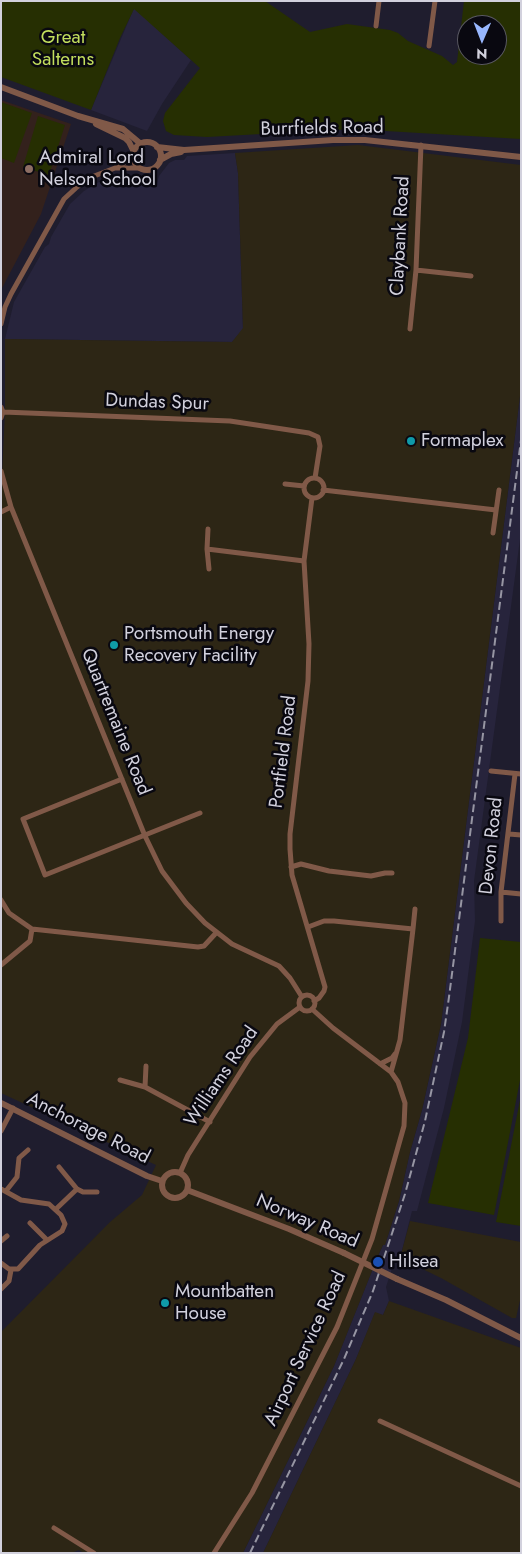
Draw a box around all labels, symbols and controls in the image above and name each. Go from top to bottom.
north arrow [457,15,507,65]
park label: Great Salterns [32,27,94,71]
text: N [476,44,487,64]
street label: Burrfields Road [260,117,384,141]
place label: Admiral Lord Nelson School [39,147,156,191]
marker: Admiral Lord Nelson School [23,163,35,175]
street label: Claybank Road [386,176,416,296]
street label: Dundas Spur [105,390,209,416]
place label: Formaplex [421,430,503,452]
marker: Formaplex [405,435,417,447]
place label: Portsmouth Energy Recovery Facility [124,623,274,667]
marker: Portsmouth Energy Recovery Facility [108,639,120,651]
street label: Quartremaine Road [75,645,155,799]
street label: Portfield Road [266,694,302,810]
street label: Devon Road [476,796,508,896]
street label: Williams Road [180,1023,264,1131]
street label: Anchorage Road [23,1088,153,1170]
street label: Norway Road [252,1190,362,1254]
place label: Hilsea [389,1251,438,1273]
marker: Hilsea [371,1255,385,1269]
street label: Airport Service Road [260,1268,352,1430]
place label: Mountbatten House [175,1281,274,1325]
marker: Mountbatten House [159,1297,171,1309]

